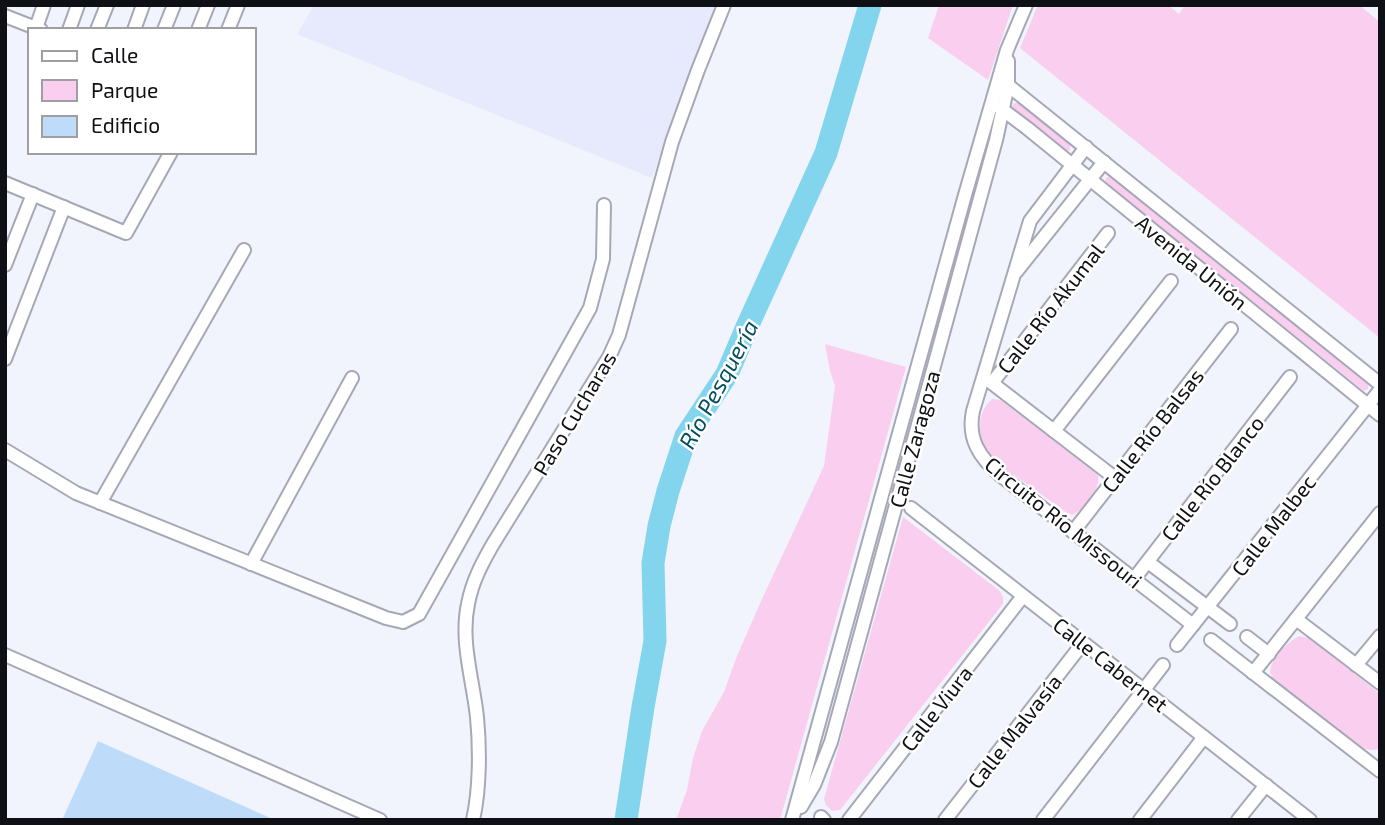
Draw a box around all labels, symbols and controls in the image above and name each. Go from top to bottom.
legend [28,28,256,154]
text: Calle [91,42,138,67]
text: Parque [91,77,158,102]
text: Edificio [91,112,160,137]
street label: Avenida Unión [1131,209,1253,315]
street label: Calle Río Akumal [991,237,1109,378]
water label: Río Pesquería [672,315,764,453]
street label: Paso Cucharas [527,347,621,479]
street label: Calle Río Balsas [1096,363,1208,497]
street label: Calle Zaragoza [884,368,944,510]
street label: Calle Río Blanco [1155,411,1269,545]
street label: Circuito Río Missouri [980,451,1148,593]
street label: Calle Malbec [1226,469,1320,581]
street label: Calle Cabernet [1049,611,1173,717]
street label: Calle Viura [895,660,977,756]
street label: Calle Malvasía [962,669,1066,793]

